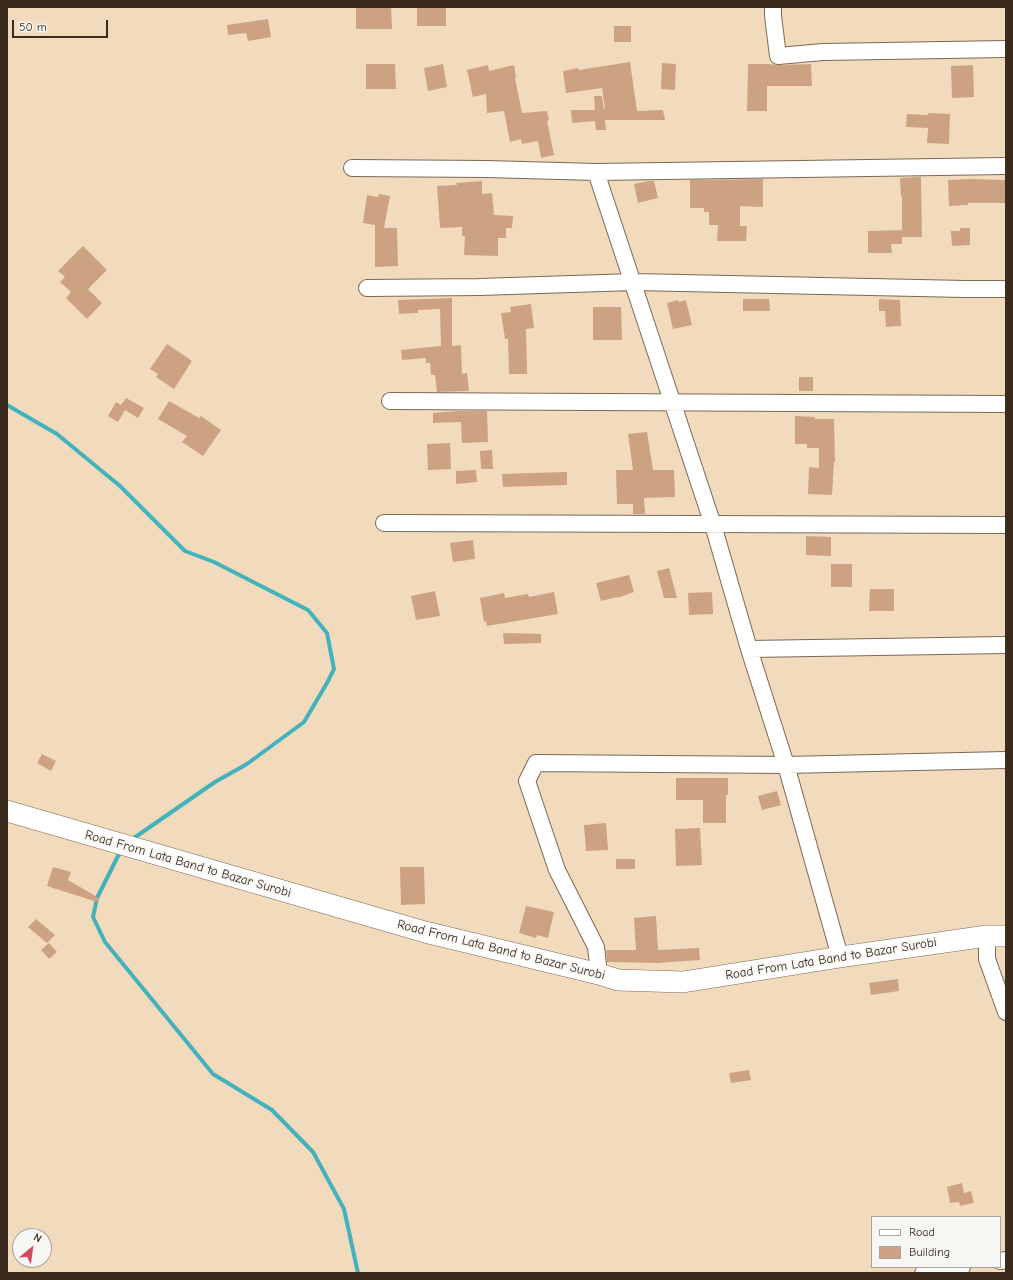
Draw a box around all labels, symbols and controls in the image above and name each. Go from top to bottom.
scale bar [14,12,110,38]
text: 50 m [19,20,47,34]
street label: Road From Lata Band to Bazar Surobi [83,827,293,901]
street label: Road From Lata Band to Bazar Surobi [395,917,607,983]
street label: Road From Lata Band to Bazar Surobi [724,935,938,983]
legend [871,1216,1001,1268]
text: Road [909,1225,935,1239]
north arrow [12,1228,52,1268]
text: N [31,1231,44,1245]
text: Building [909,1245,950,1259]

